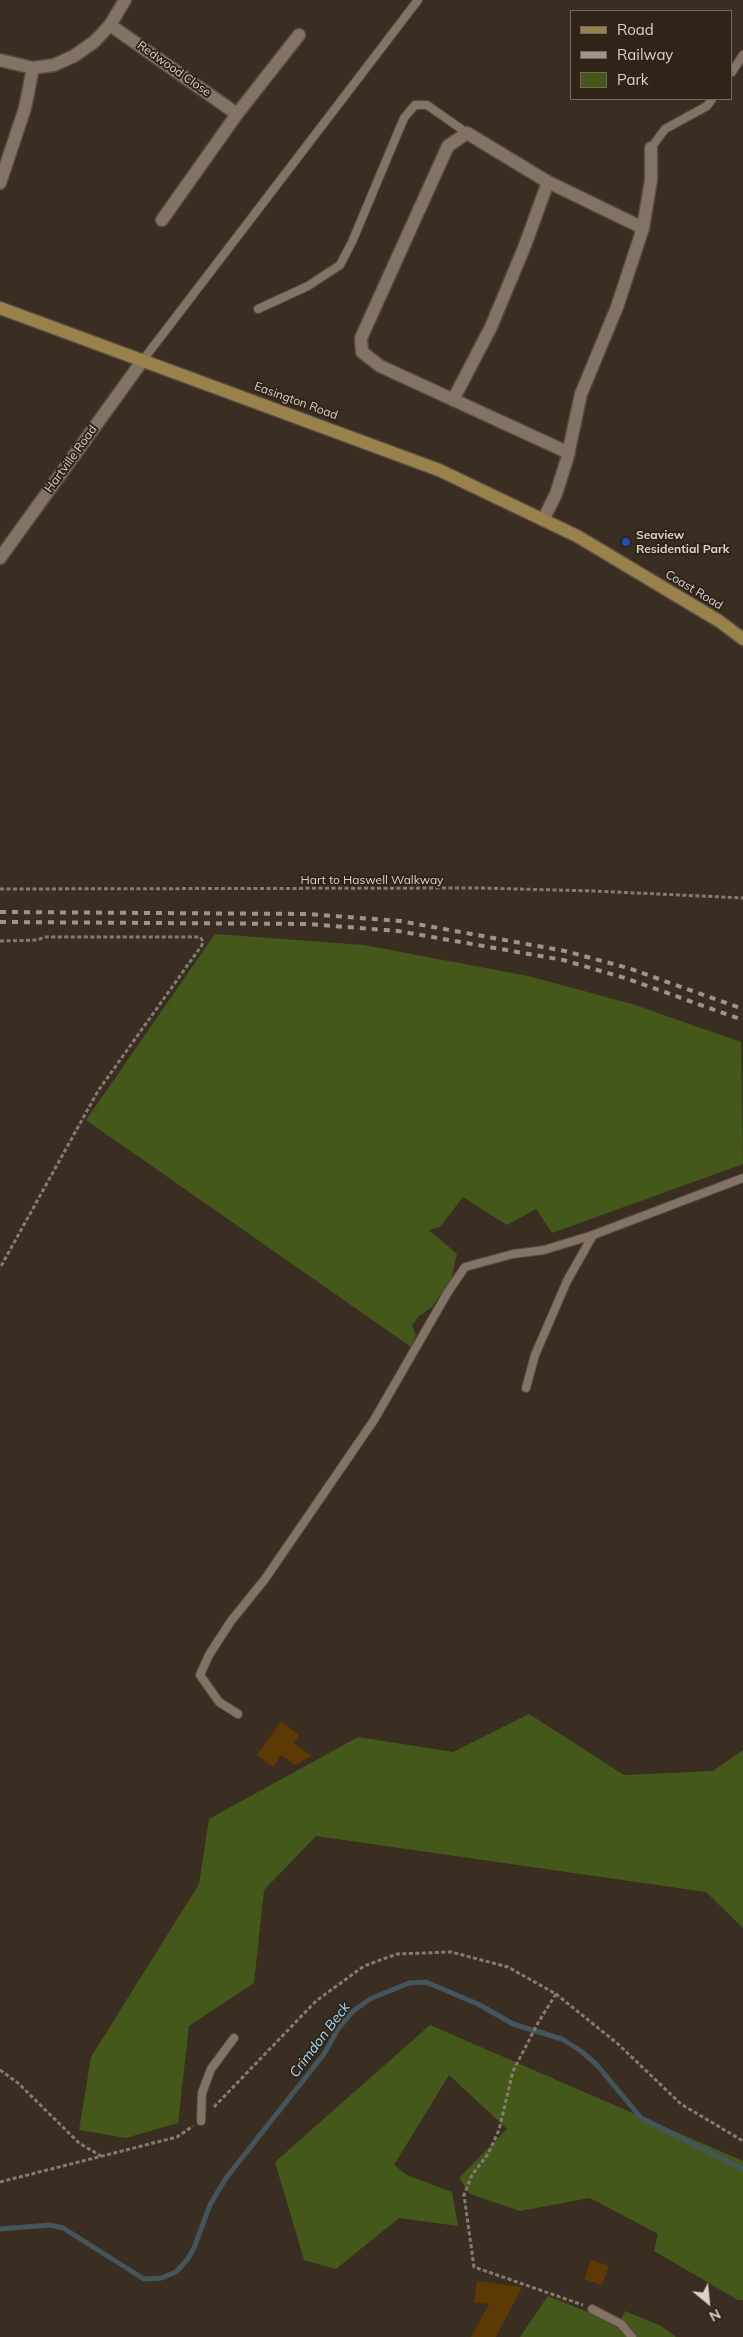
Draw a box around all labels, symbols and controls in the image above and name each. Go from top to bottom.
legend [570,10,733,100]
text: Road [617,20,654,39]
street label: Redwood Close [134,38,214,100]
text: Railway [617,45,673,64]
text: Park [617,70,649,89]
street label: Easington Road [252,379,340,423]
street label: Hartville Road [42,423,100,495]
place label: Seaview Residential Park [636,528,729,556]
marker: Seaview Residential Park [620,536,632,548]
street label: Coast Road [663,567,725,613]
street label: Hart to Haswell Walkway [301,873,443,887]
water label: Crimdon Beck [286,1999,354,2081]
north arrow [683,2277,733,2327]
text: N [706,2305,724,2326]

